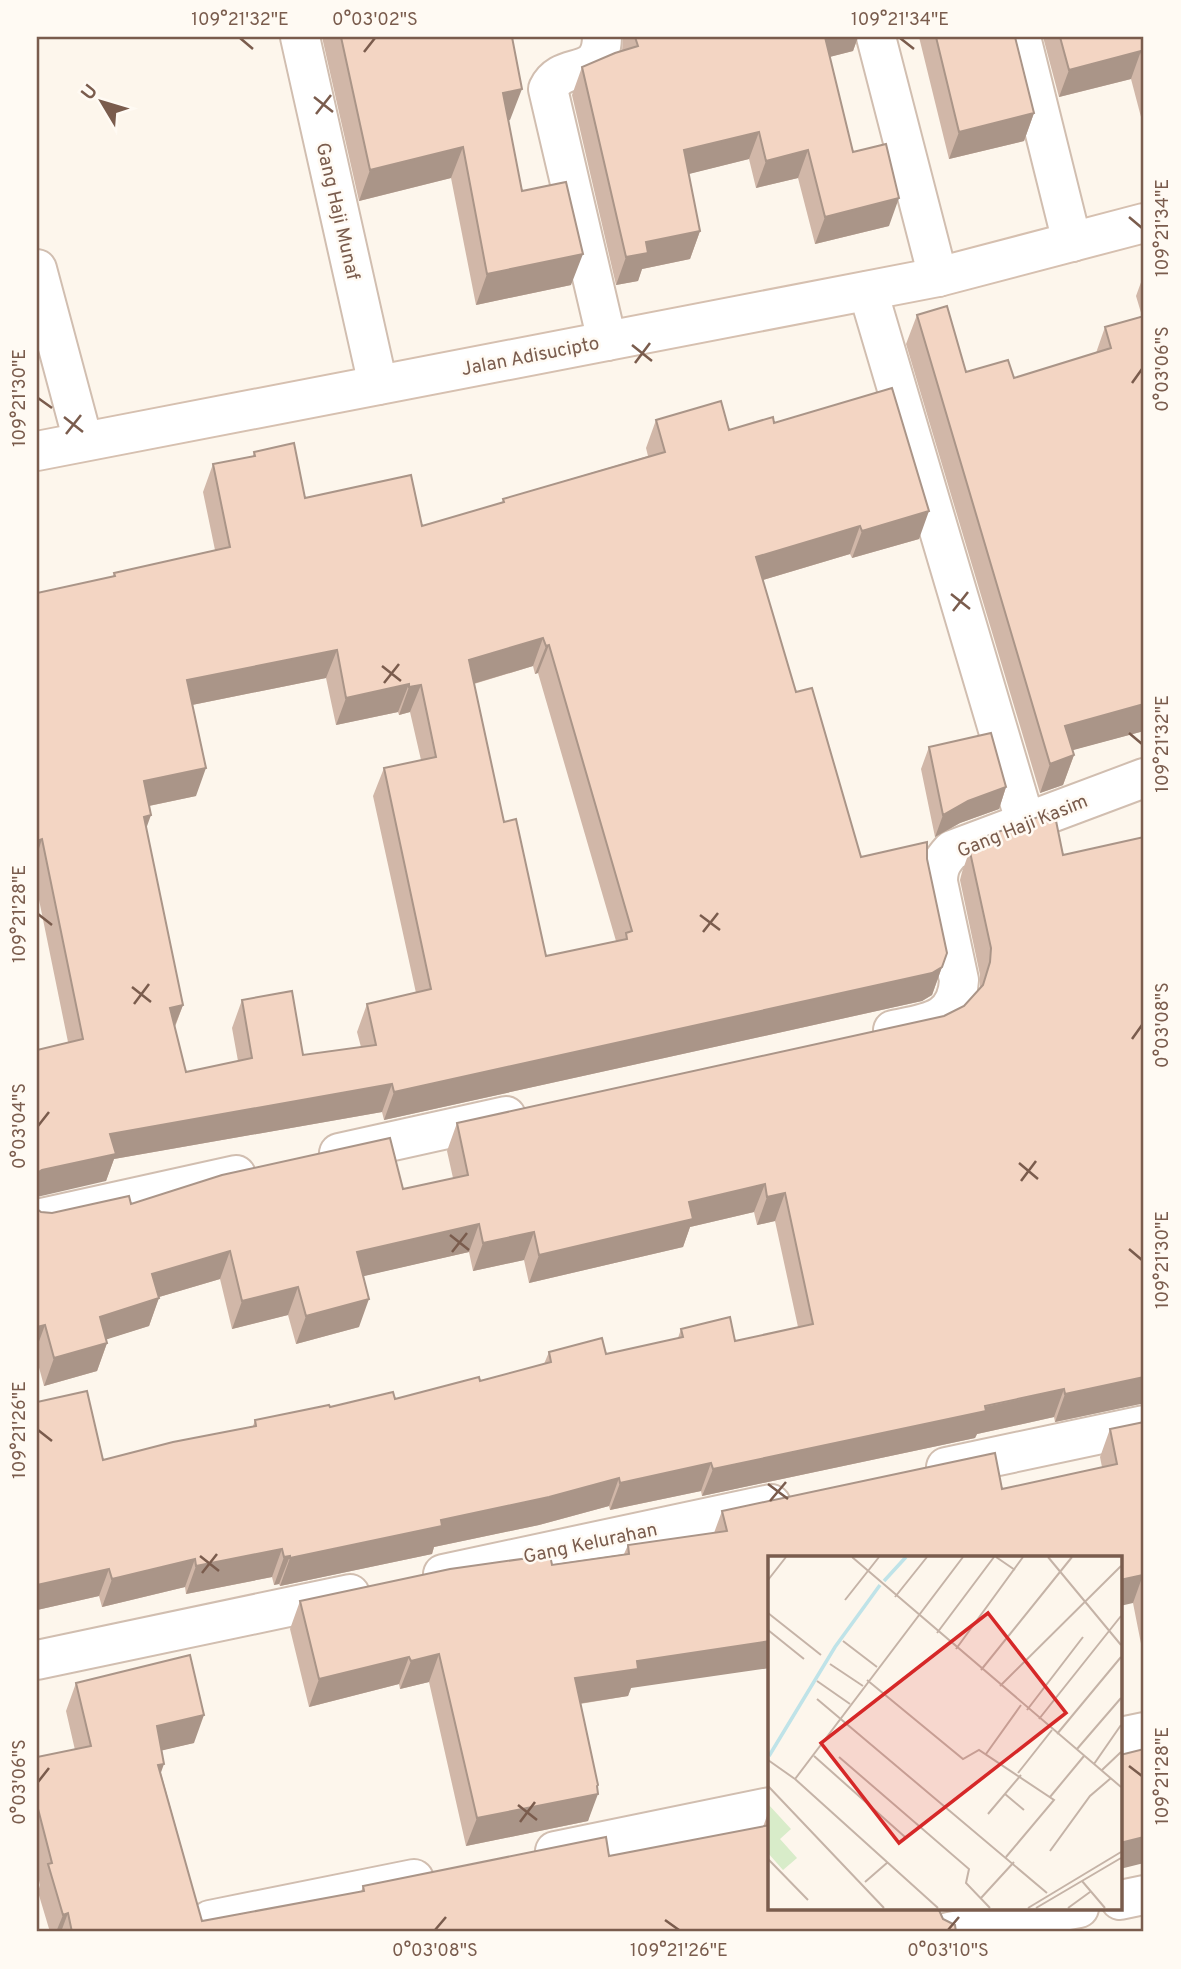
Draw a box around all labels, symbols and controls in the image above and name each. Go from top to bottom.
text: 109°21'32"E [191,9,289,32]
text: 0°03'02"S [332,9,418,32]
text: 109°21'34"E [851,9,949,32]
north arrow [66,66,136,136]
text: U [77,80,104,105]
street label: Gang Haji Munaf [310,140,365,283]
text: 109°21'34"E [1152,179,1175,277]
text: 0°03'06"S [1152,326,1175,412]
street label: Jalan Adisucipto [459,332,601,382]
text: 109°21'30"E [9,349,32,447]
text: 109°21'32"E [1152,695,1175,793]
street label: Gang Haji Kasim [954,790,1092,864]
text: 109°21'28"E [9,865,32,963]
text: 0°03'08"S [1152,982,1175,1068]
text: 0°03'04"S [9,1083,32,1169]
text: 109°21'30"E [1152,1211,1175,1309]
text: 109°21'26"E [9,1381,32,1479]
street label: Gang Kelurahan [521,1518,660,1570]
inset map [768,1556,1122,1910]
text: 109°21'28"E [1152,1727,1175,1825]
text: 0°03'06"S [9,1739,32,1825]
text: 0°03'08"S [392,1940,478,1963]
text: 109°21'26"E [630,1940,728,1963]
text: 0°03'10"S [907,1940,989,1963]

